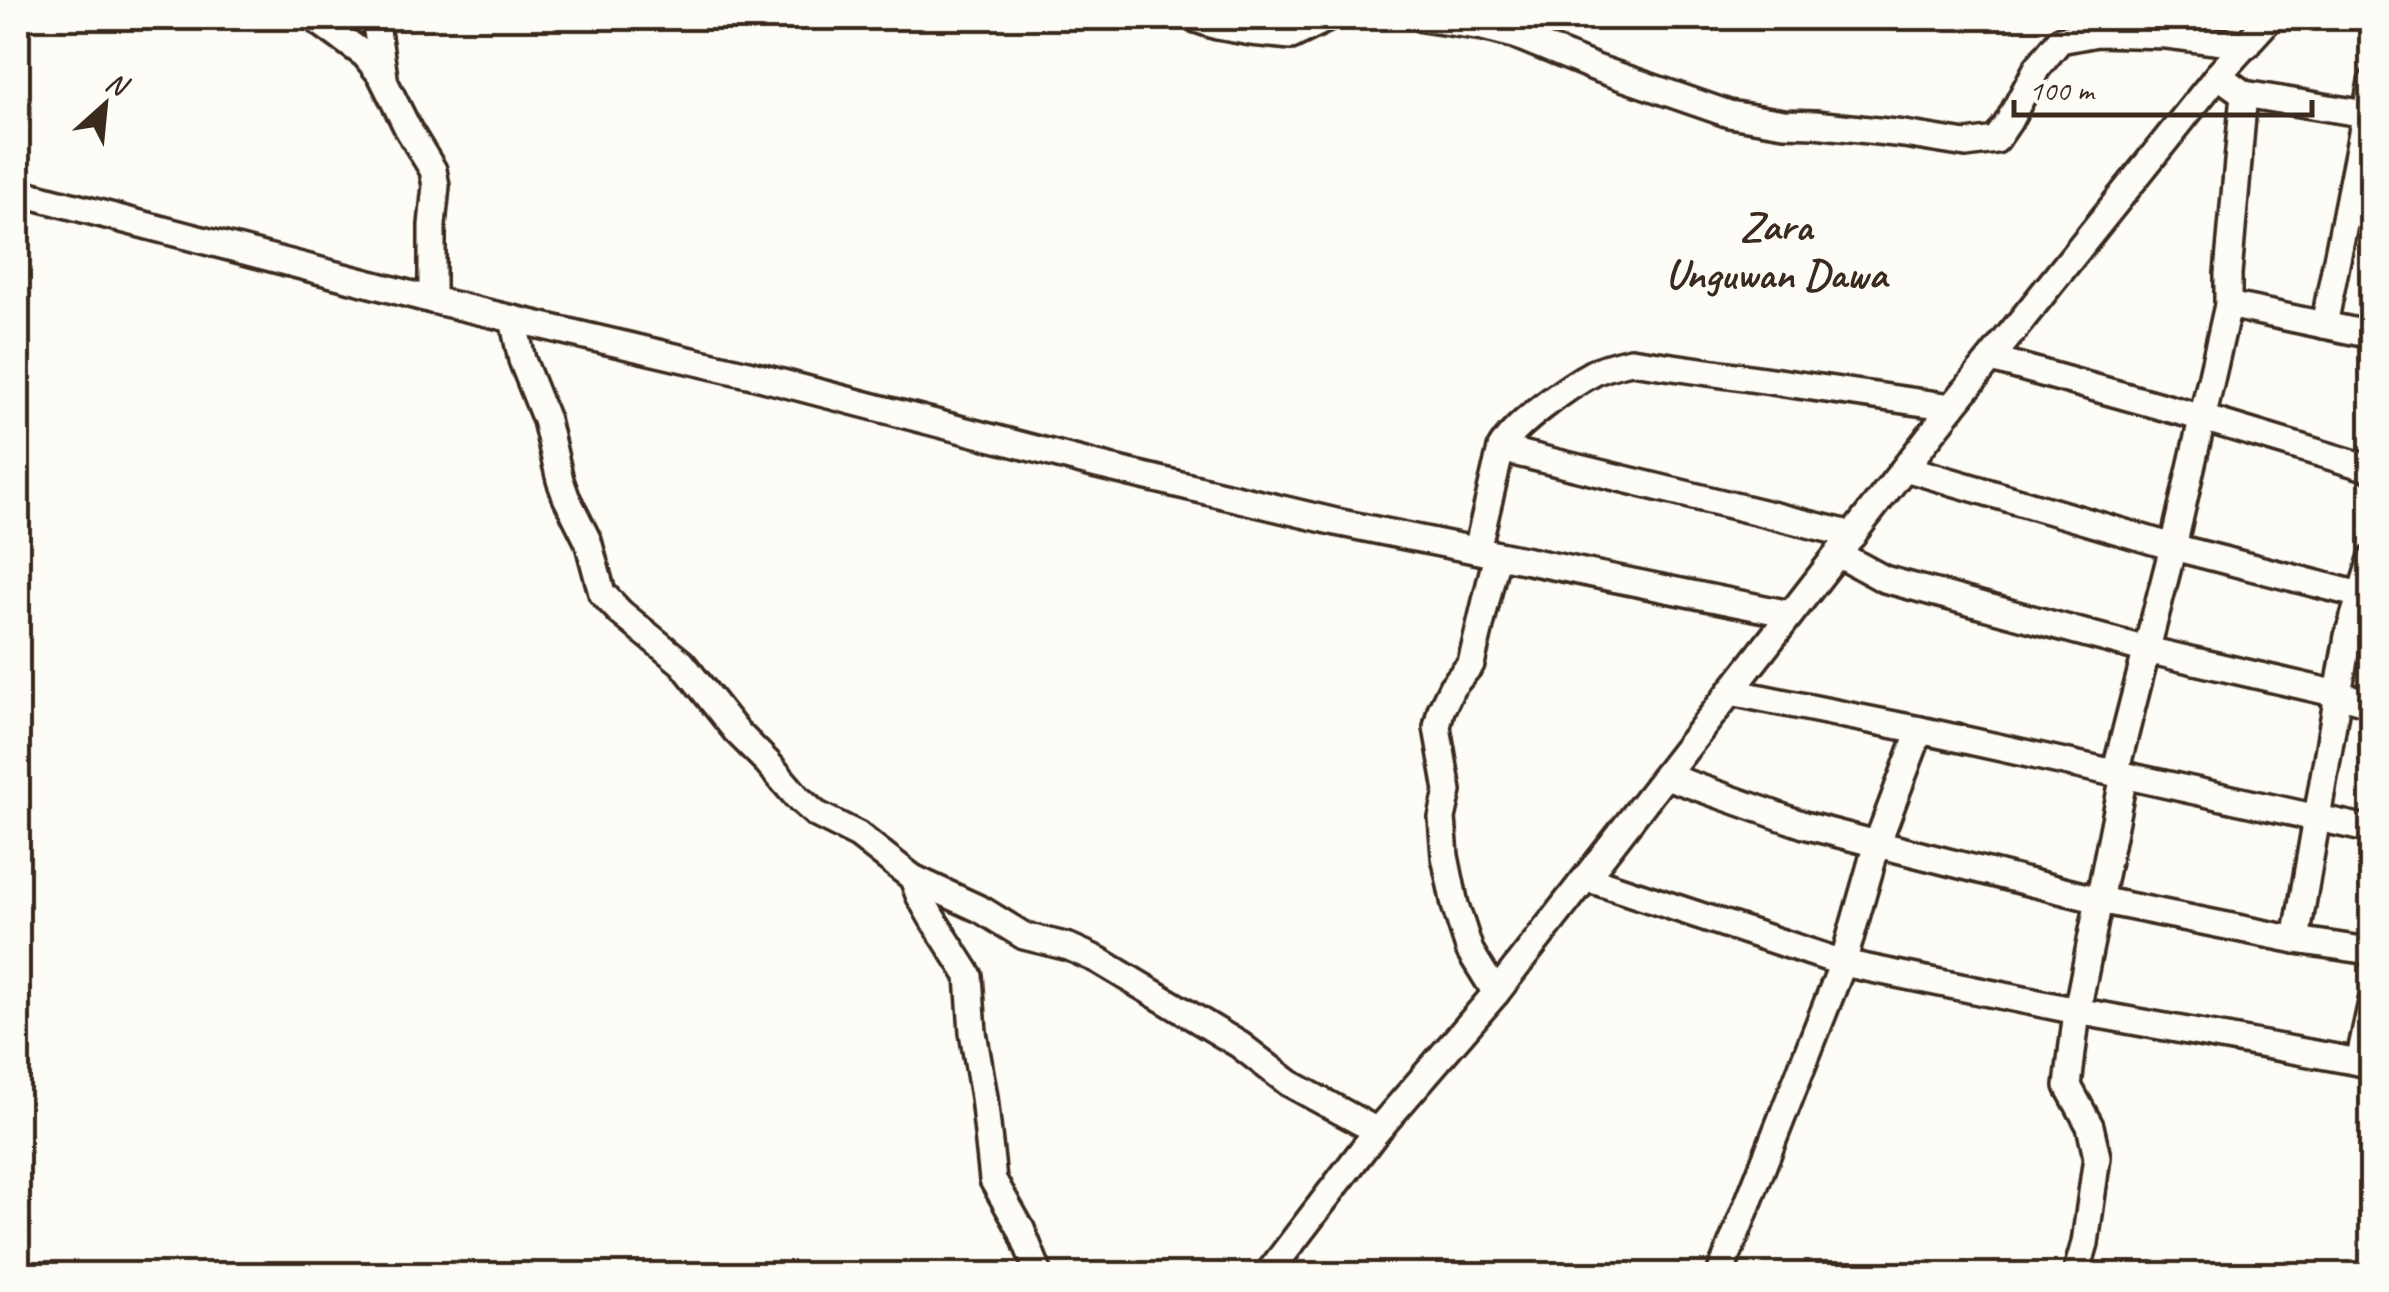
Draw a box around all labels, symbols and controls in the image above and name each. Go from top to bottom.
north arrow [55,55,155,155]
scale bar [2014,55,2312,117]
text: N [100,64,136,105]
text: 100 m [2029,71,2096,109]
district label: Zara Unguwan Dawa [1665,200,1890,301]

